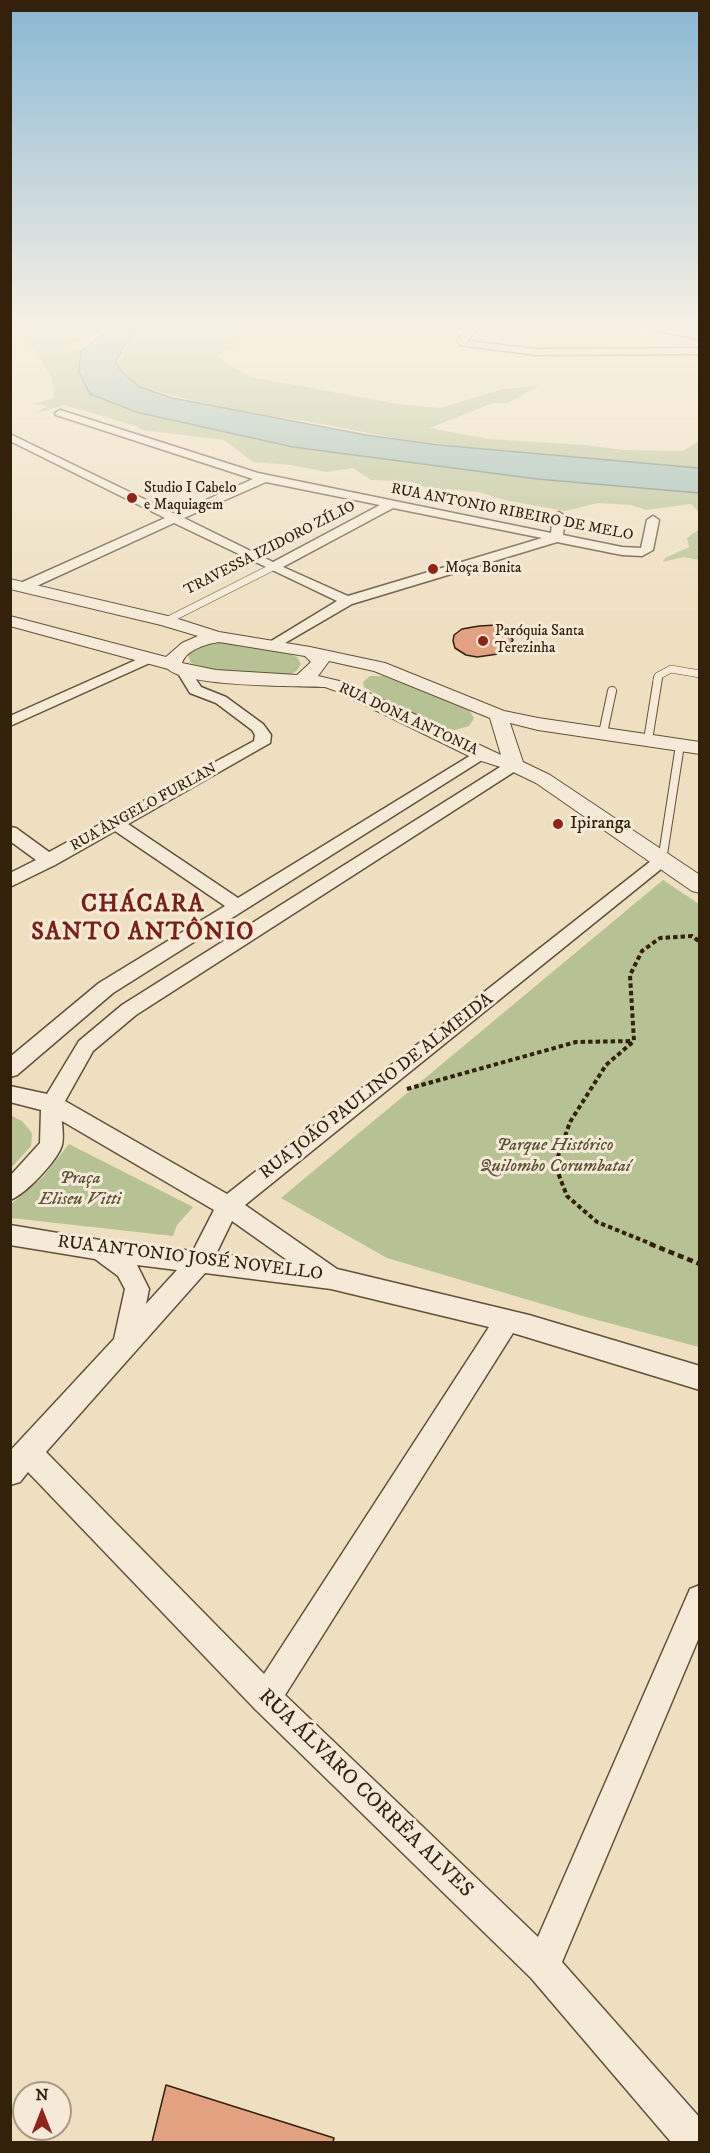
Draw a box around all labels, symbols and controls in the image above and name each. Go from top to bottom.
place label: Studio I Cabelo e Maquiagem [144,480,237,515]
street label: RUA ANTONIO RIBEIRO DE MELO [389,481,635,545]
marker: Studio I Cabelo e Maquiagem [125,491,139,505]
street label: TRAVESSA IZIDORO ZÍLIO [181,498,359,600]
place label: Moça Bonita [445,560,521,578]
marker: Moça Bonita [426,562,440,576]
place label: Paróquia Santa Terezinha [495,623,584,658]
marker: Paróquia Santa Terezinha [476,634,490,648]
street label: RUA DONA ANTONIA [335,680,481,760]
street label: RUA ÂNGELO FURLAN [68,760,220,856]
place label: Ipiranga [570,813,631,835]
marker: Ipiranga [551,817,565,831]
district label: CHÁCARA SANTO ANTÔNIO [31,892,255,948]
street label: RUA JOÃO PAULINO DE ALMEIDA [256,989,498,1185]
park label: Parque Histórico Quilombo Corumbataí [479,1135,631,1178]
park label: Praça Eliseu Vitti [39,1168,121,1210]
street label: RUA ANTONIO JOSÉ NOVELLO [56,1232,324,1286]
street label: RUA ÁLVARO CORRÊA ALVES [252,1684,478,1904]
north arrow [12,2081,72,2141]
text: N [35,2085,49,2105]

